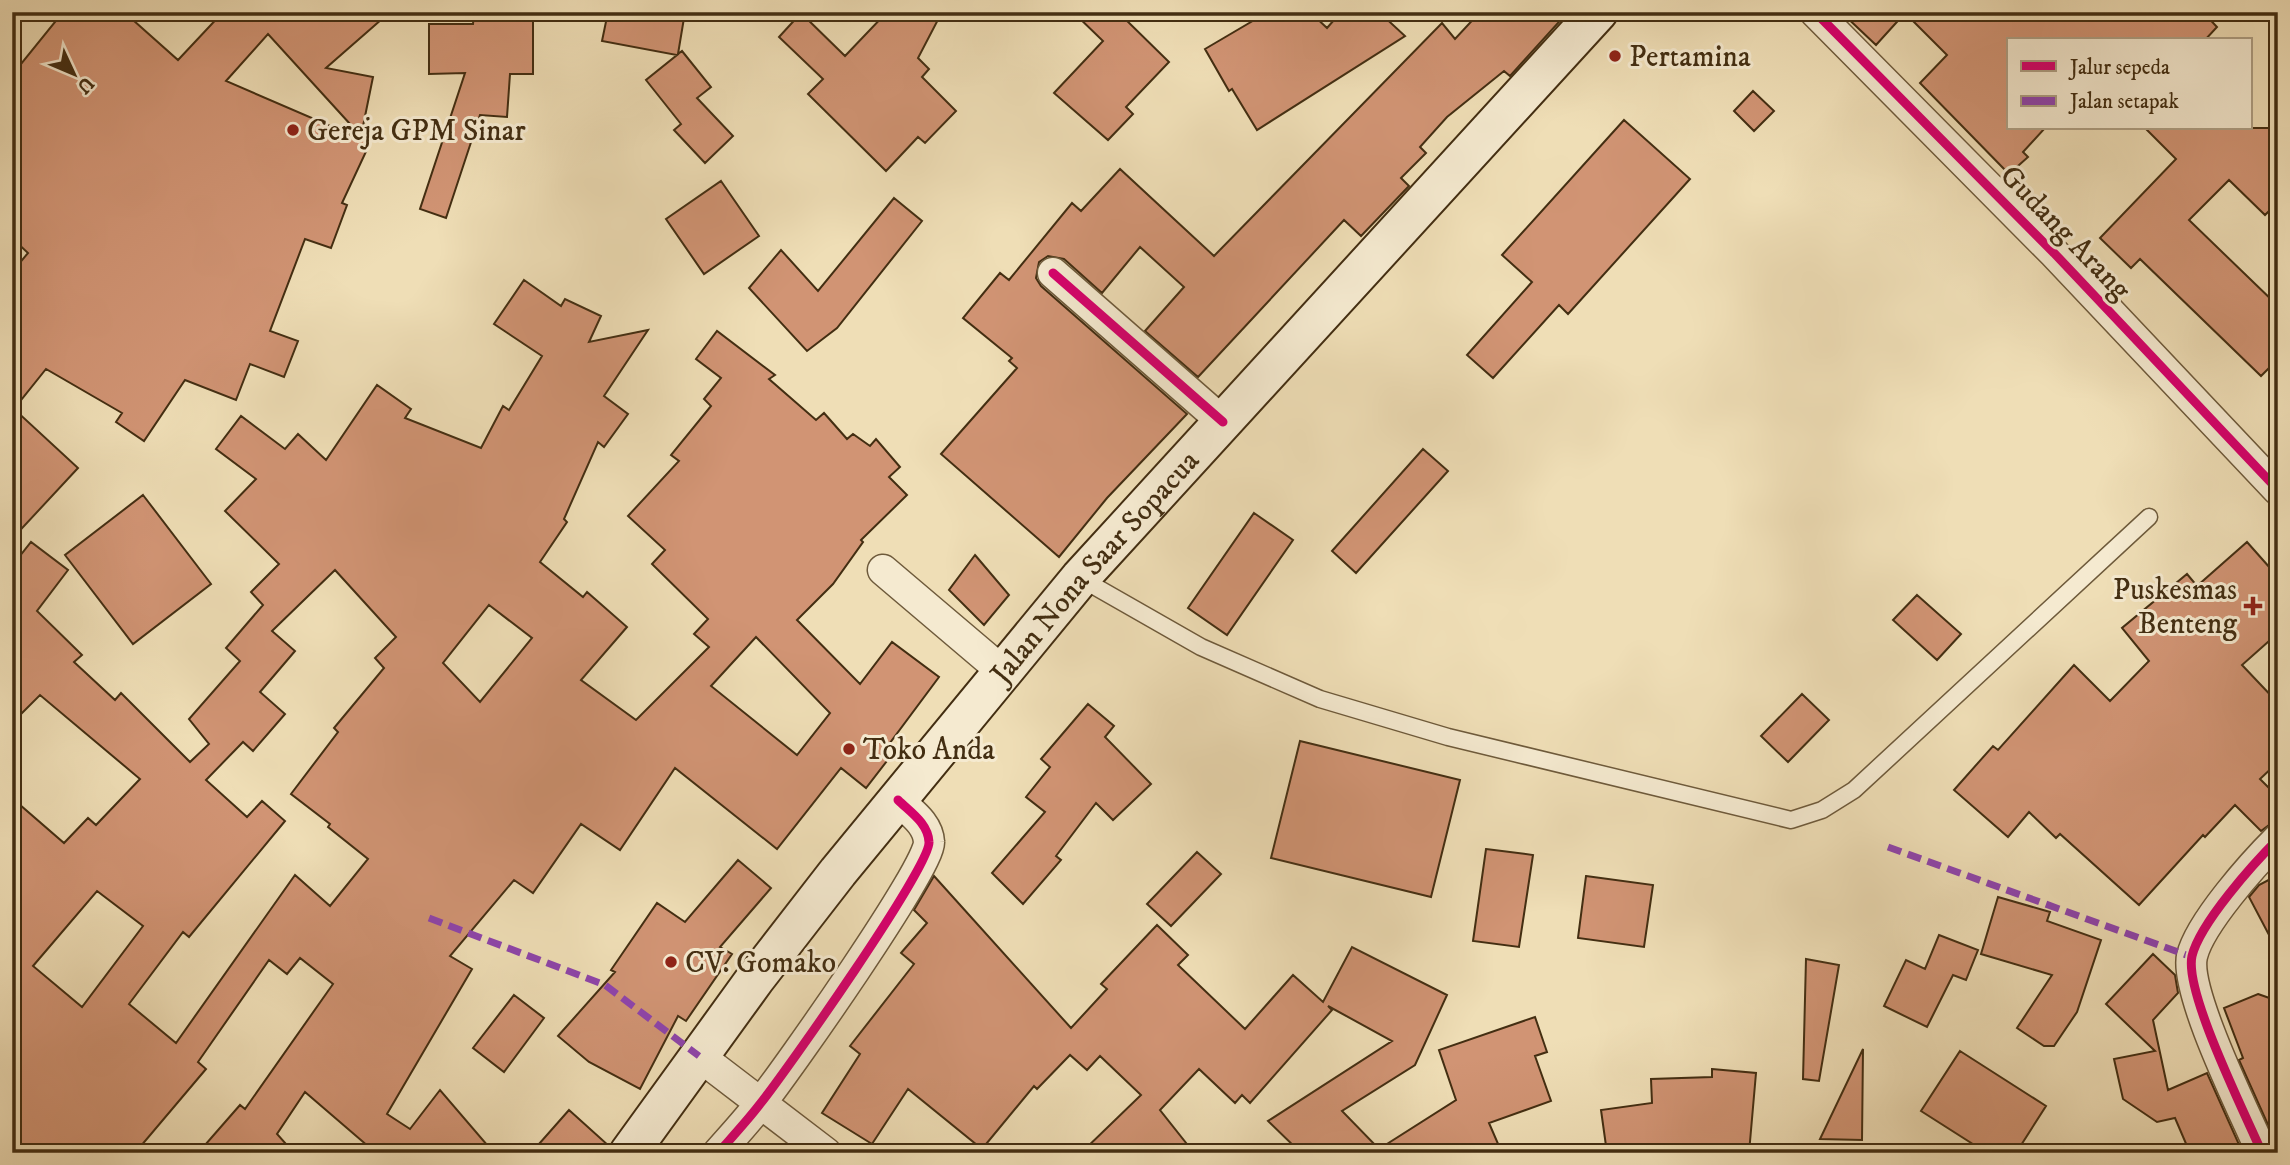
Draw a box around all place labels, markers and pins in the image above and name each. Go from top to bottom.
place label: Pertamina [1629,39,1751,76]
marker: Pertamina [1607,48,1623,64]
place label: Gereja GPM Sinar [307,113,526,150]
marker: Gereja GPM Sinar [285,122,301,138]
place label: Puskesmas Benteng [2113,572,2237,643]
marker: Puskesmas Benteng [2243,596,2263,616]
place label: Toko Anda [863,732,995,769]
marker: Toko Anda [841,741,857,757]
place label: CV. Gomako [685,945,836,982]
marker: CV. Gomako [663,954,679,970]

